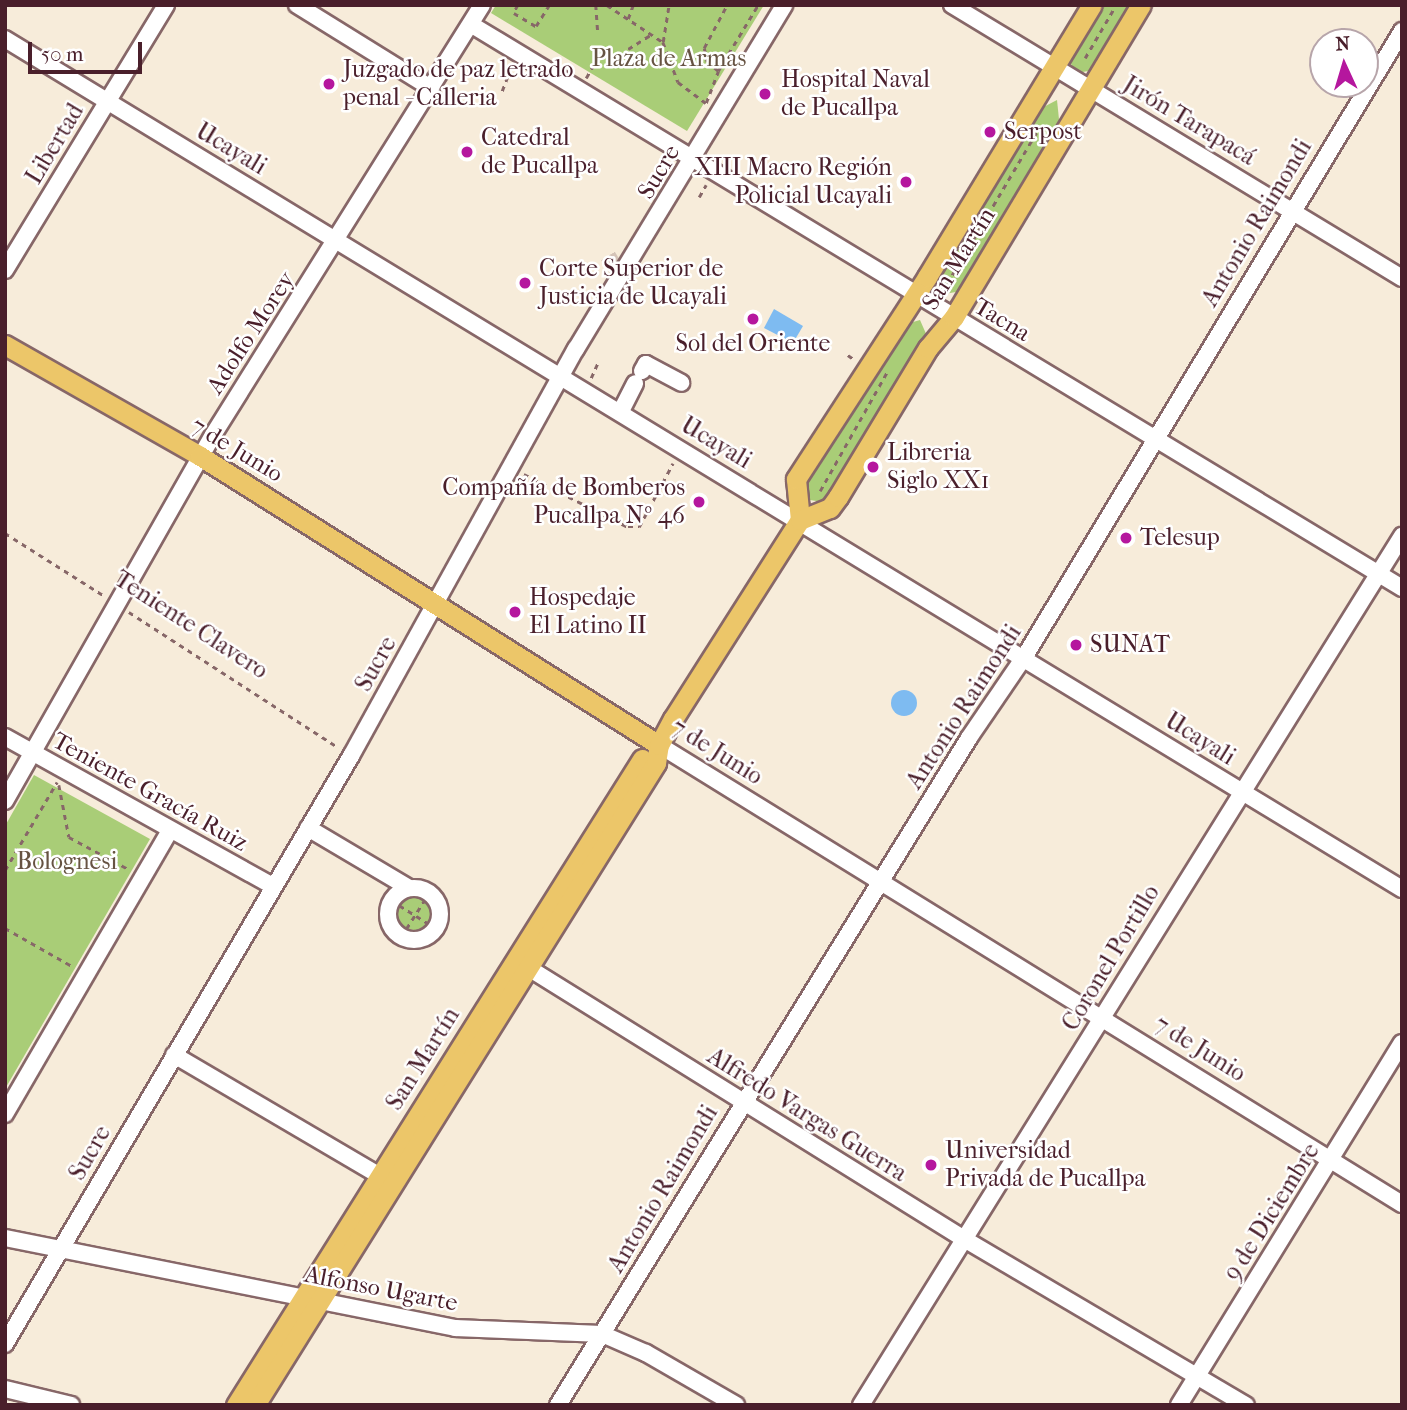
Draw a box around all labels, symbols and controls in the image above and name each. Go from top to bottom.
scale bar [32,28,145,72]
north arrow [1309,28,1379,98]
text: N [1335,33,1351,56]
text: 50 m [41,42,84,66]
park label: Plaza de Armas [592,45,746,73]
place label: Juzgado de paz letrado penal - Calleria [343,56,574,112]
place label: Hospital Naval de Pucallpa [781,66,930,122]
street label: Jirón Tarapacá [1118,70,1260,172]
marker: Juzgado de paz letrado penal - Calleria [321,76,337,92]
marker: Hospital Naval de Pucallpa [755,84,775,104]
street label: Libertad [20,98,90,190]
street label: Ucayali [190,117,272,181]
place label: Serpost [1004,118,1082,146]
place label: Catedral de Pucallpa [481,124,598,180]
marker: Serpost [982,124,998,140]
street label: Antonio Raimondi [1196,134,1318,312]
street label: Sucre [632,140,686,204]
marker: Catedral de Pucallpa [459,144,475,160]
place label: XIII Macro Región Policial Ucayali [694,154,892,210]
marker: XIII Macro Región Policial Ucayali [898,174,914,190]
street label: San Martín [916,202,1002,316]
place label: Corte Superior de Justicia de Ucayali [539,255,727,311]
street label: Adolfo Morey [201,266,301,400]
marker: Corte Superior de Justicia de Ucayali [517,275,533,291]
street label: Tacna [969,292,1035,348]
marker: Sol del Oriente [745,311,761,327]
place label: Sol del Oriente [676,330,830,358]
street label: 7 de Junio [186,411,288,489]
street label: Ucayali [675,411,757,475]
place label: Libreria Siglo XX1 [887,439,989,495]
marker: Libreria Siglo XX1 [865,459,881,475]
place label: Compañía de Bomberos Pucallpa Nº 46 [442,474,685,530]
marker: Compañía de Bomberos Pucallpa Nº 46 [691,494,707,510]
place label: Telesup [1140,524,1220,552]
marker: Telesup [1118,530,1134,546]
street label: Teniente Clavero [109,565,273,685]
place label: Hospedaje El Latino II [529,584,647,640]
marker: Hospedaje El Latino II [507,604,523,620]
street label: Antonio Raimondi [900,620,1028,794]
place label: SUNAT [1090,631,1170,659]
street label: Sucre [349,632,403,696]
marker: SUNAT [1068,637,1084,653]
street label: Ucayali [1160,706,1240,772]
street label: 7 de Junio [666,713,768,791]
street label: Teniente Gracía Ruiz [47,726,253,858]
park label: Bolognesi [17,848,117,876]
street label: Coronel Portillo [1056,880,1166,1036]
street label: San Martín [380,1002,466,1116]
street label: 7 de Junio [1149,1010,1251,1088]
street label: Alfredo Vargas Guerra [702,1042,912,1188]
street label: Antonio Raimondi [602,1100,724,1278]
street label: Sucre [63,1121,117,1185]
place label: Universidad Privada de Pucallpa [945,1137,1146,1193]
street label: 9 de Diciembre [1218,1138,1326,1286]
marker: Universidad Privada de Pucallpa [923,1157,939,1173]
street label: Alfonso Ugarte [302,1260,460,1318]

